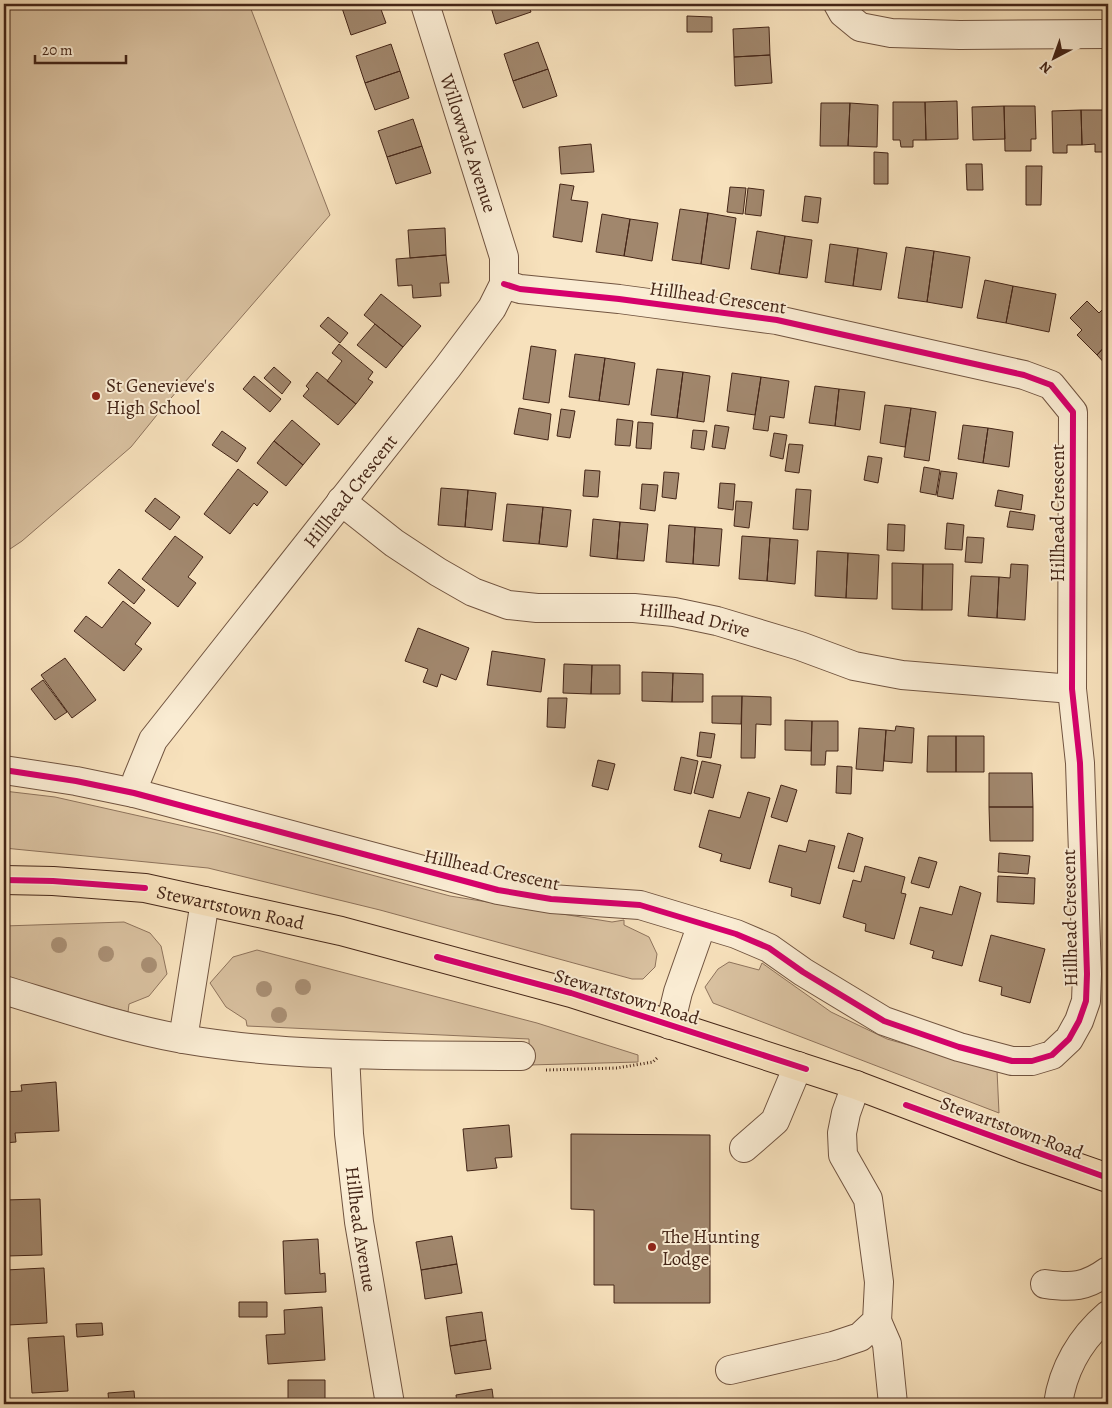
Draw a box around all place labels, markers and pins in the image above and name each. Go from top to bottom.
place label: St Genevieve's High School [106,373,215,421]
marker: St Genevieve's High School [90,390,102,402]
place label: The Hunting Lodge [662,1224,760,1272]
marker: The Hunting Lodge [646,1241,658,1253]

